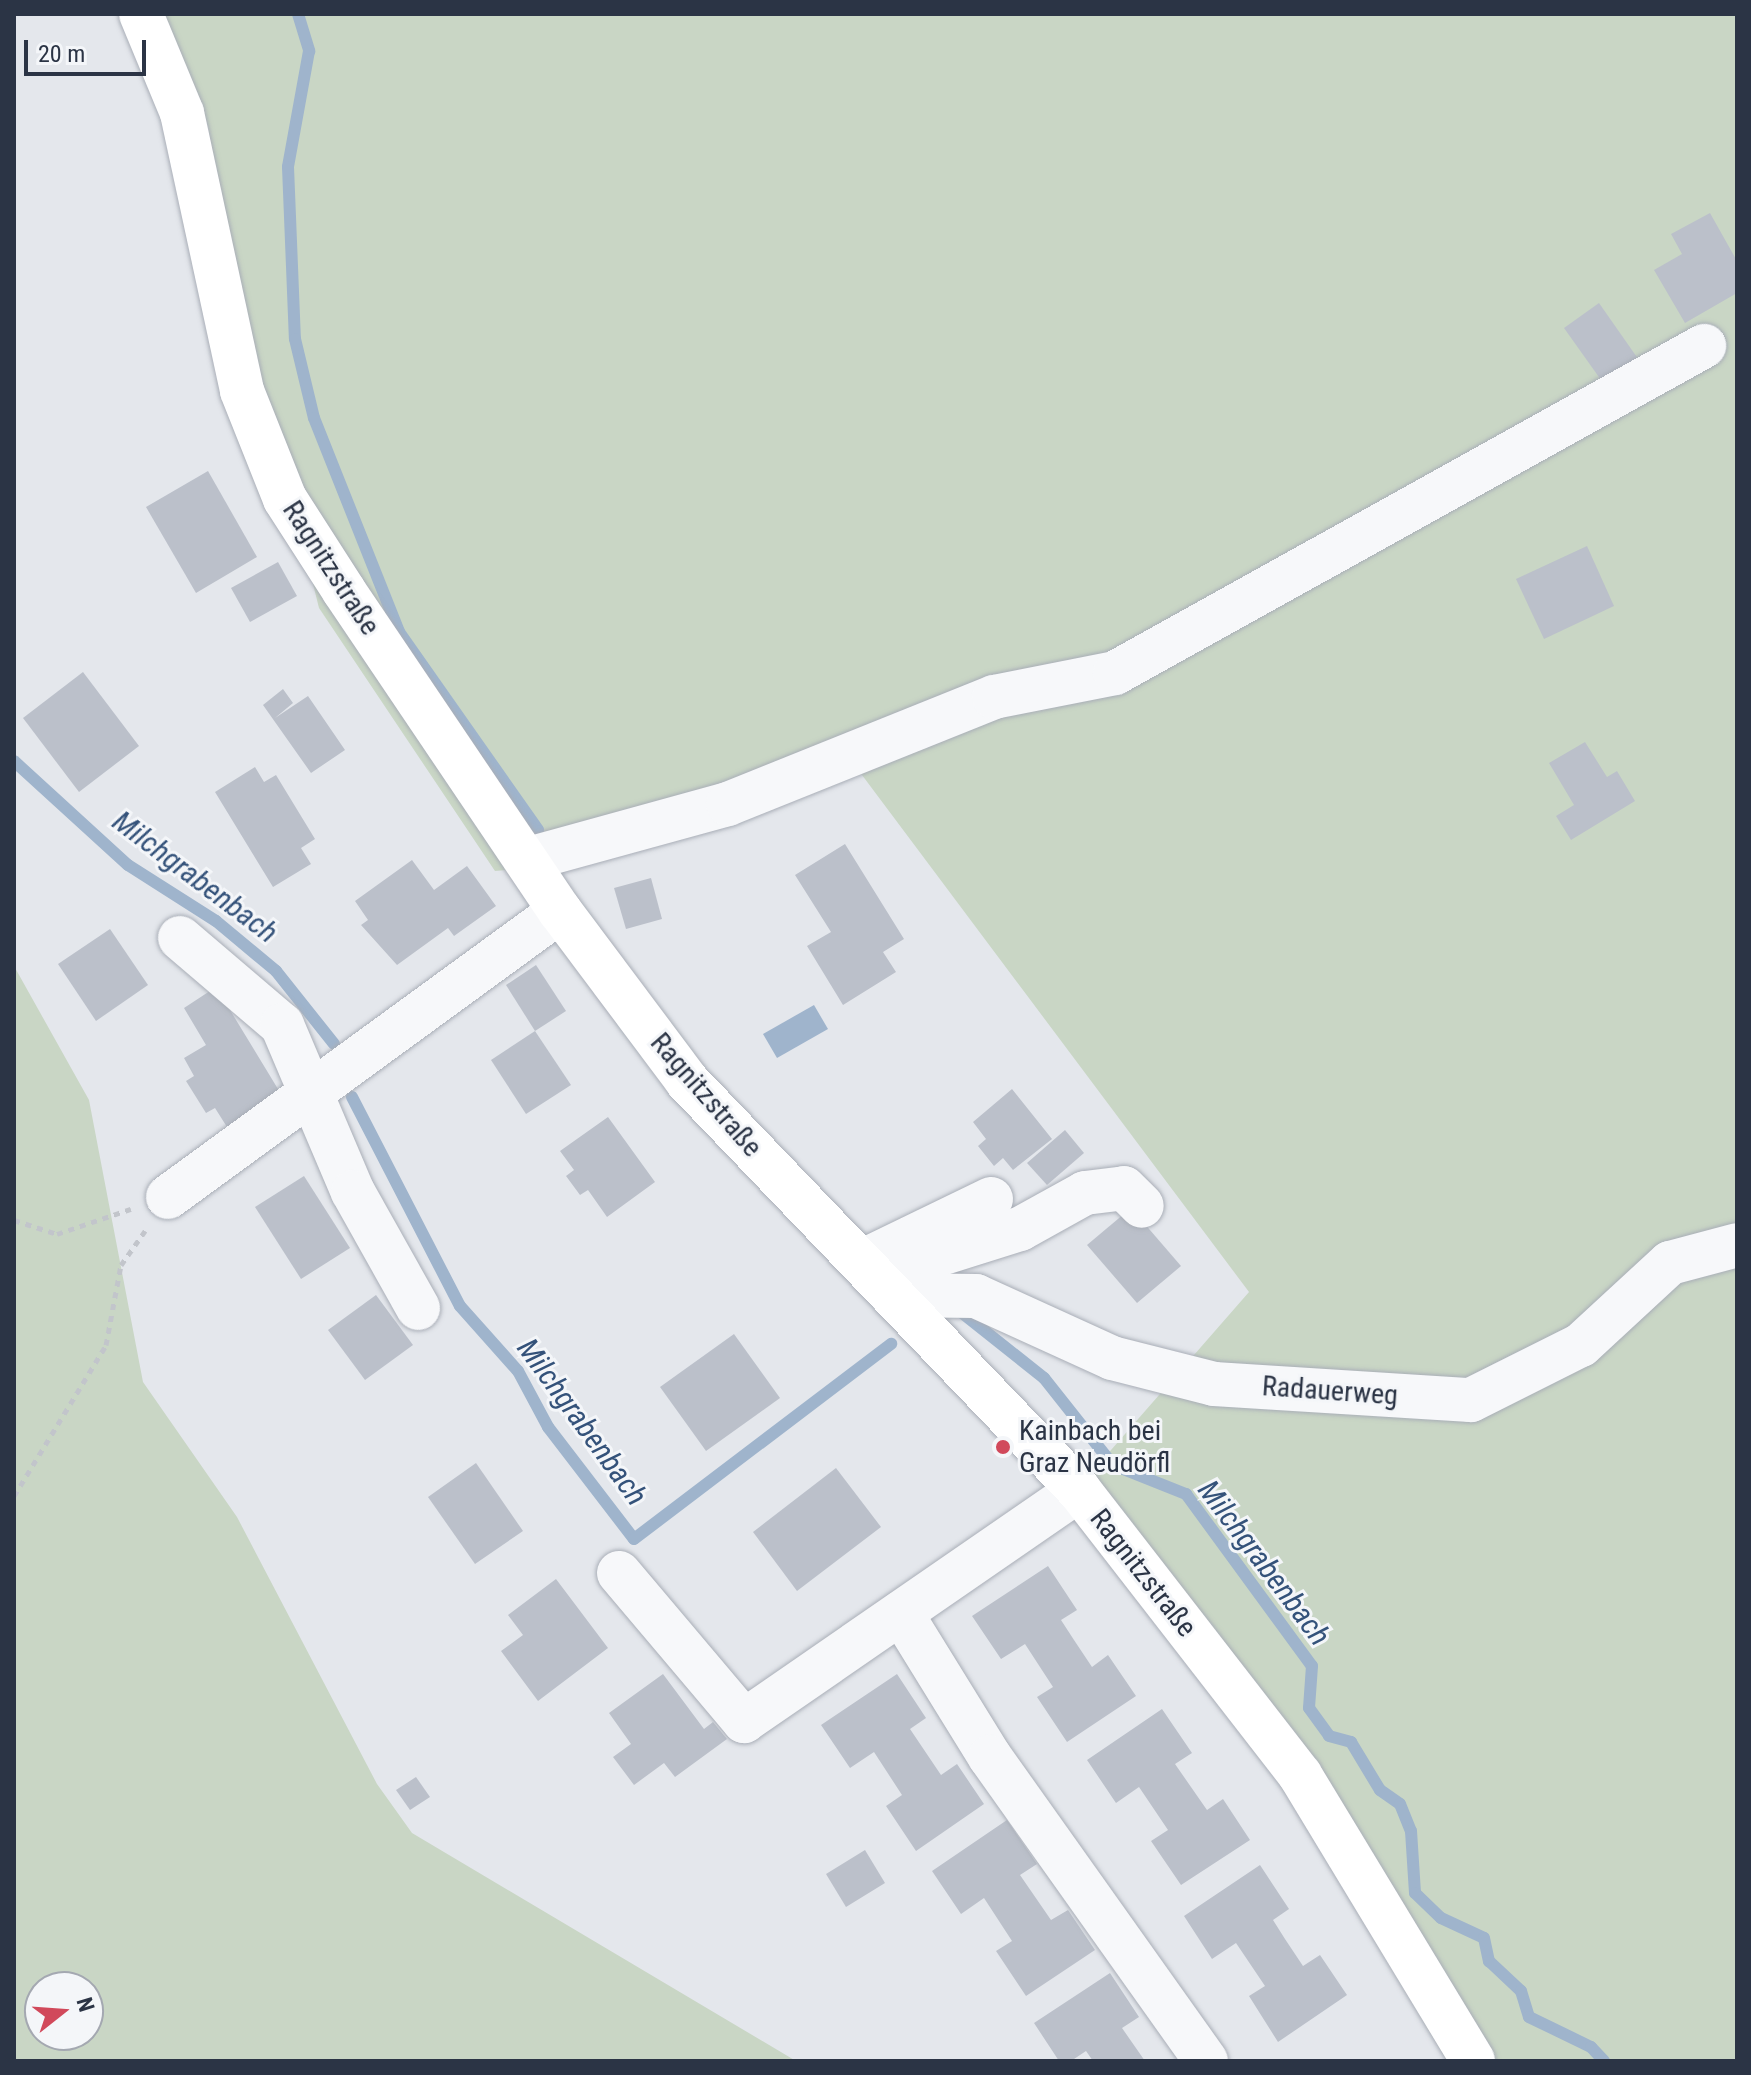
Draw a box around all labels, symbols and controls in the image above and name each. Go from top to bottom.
scale bar [28,24,150,74]
text: 20 m [38,40,85,68]
street label: Ragnitzstraße [275,495,387,641]
water label: Milchgrabenbach [105,803,285,951]
street label: Ragnitzstraße [643,1026,769,1164]
water label: Milchgrabenbach [509,1332,655,1512]
street label: Radauerweg [1261,1369,1399,1413]
place label: Kainbach bei Graz Neudörfl [1019,1414,1170,1480]
marker: Kainbach bei Graz Neudörfl [994,1438,1012,1456]
water label: Milchgrabenbach [1190,1473,1338,1653]
street label: Ragnitzstraße [1083,1502,1203,1644]
north arrow [24,1971,104,2051]
text: N [72,1994,99,2015]

